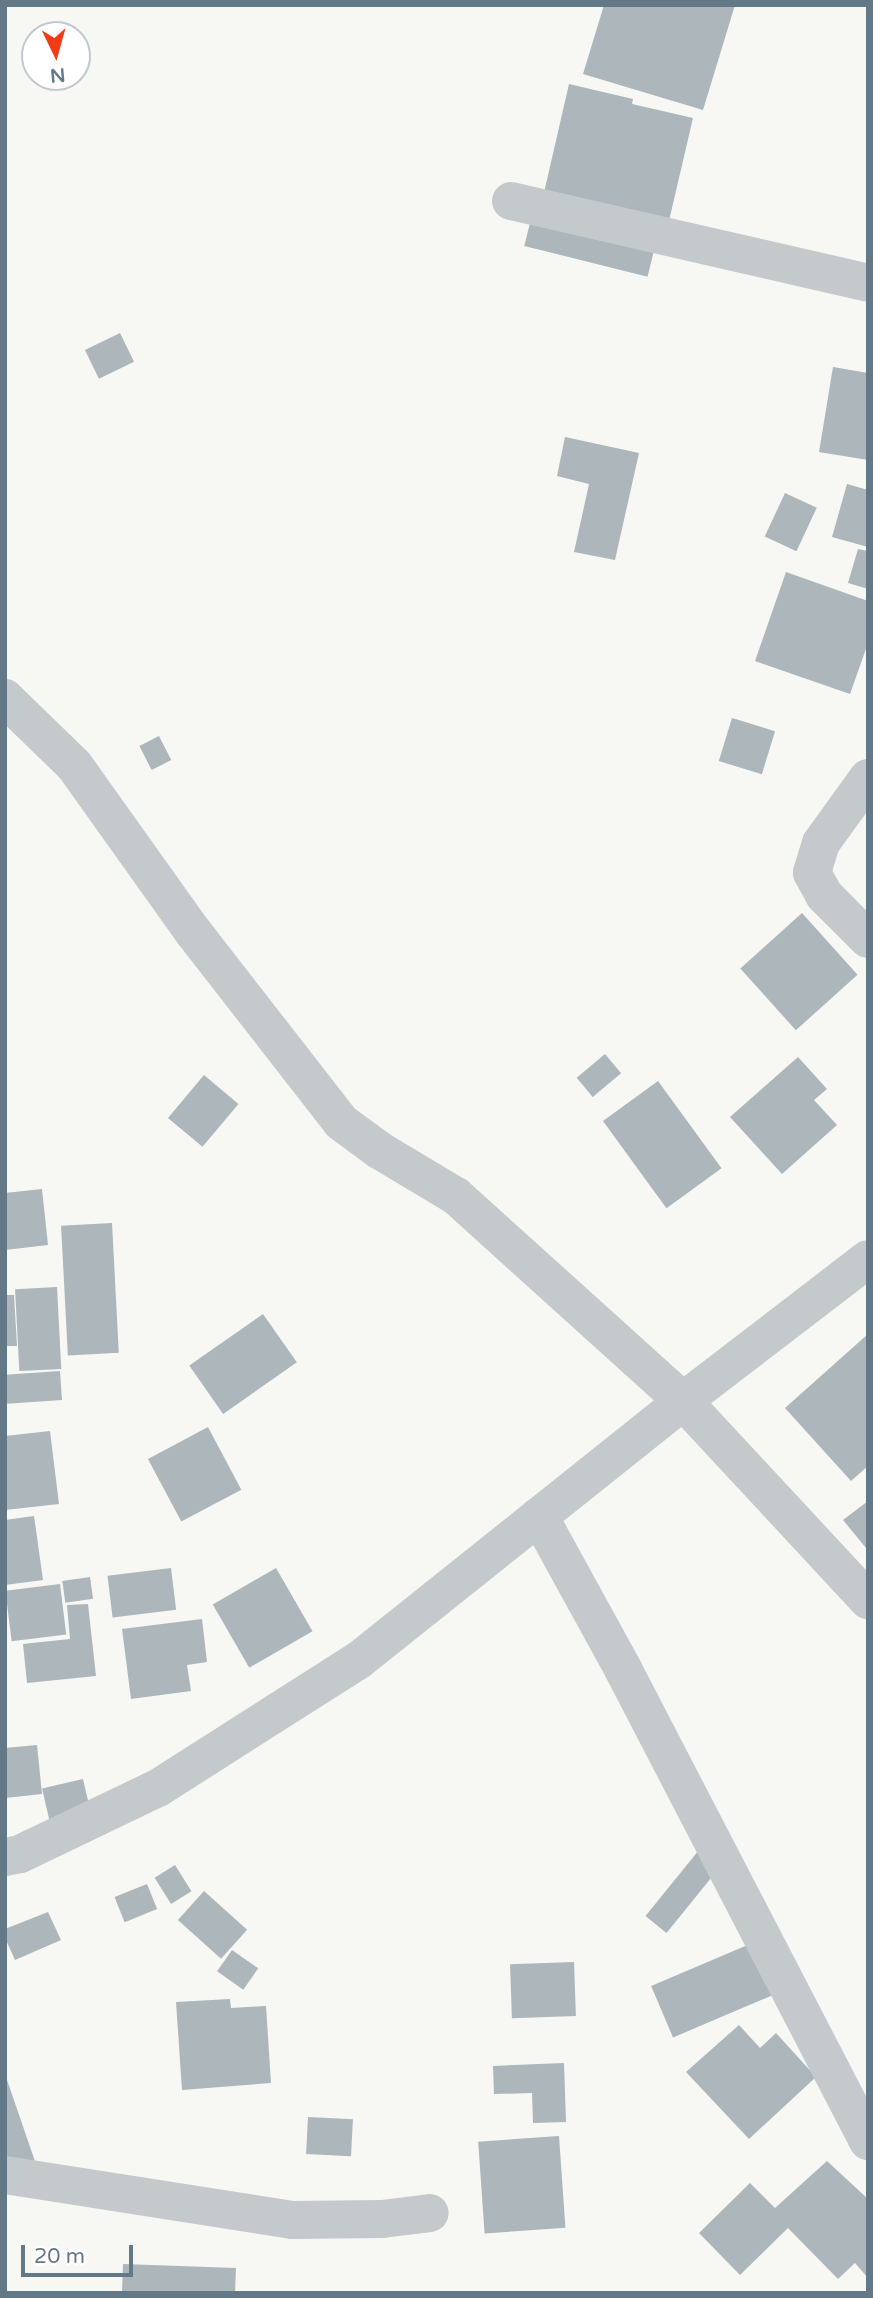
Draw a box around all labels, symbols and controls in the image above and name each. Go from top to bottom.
north arrow [21,21,91,91]
text: N [49,63,66,87]
scale bar [24,2232,136,2276]
text: 20 m [34,2244,85,2269]

